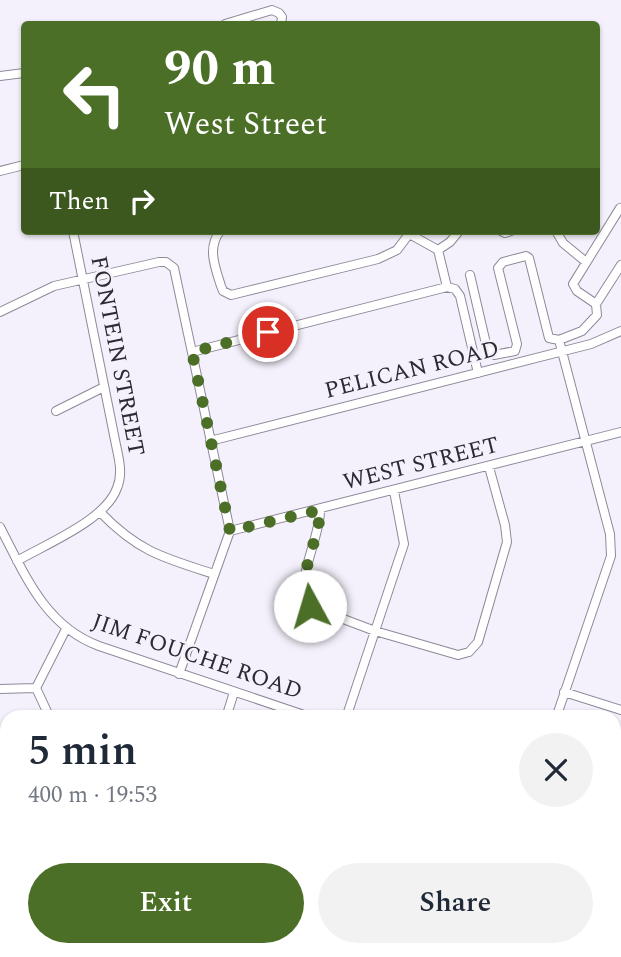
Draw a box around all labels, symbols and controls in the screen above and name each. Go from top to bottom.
text: 90 m [164,32,275,107]
icon: left [49,49,140,140]
text: West Street [164,100,327,149]
text: Then [49,181,109,221]
icon: right [123,182,161,220]
street label: FONTEIN STREET [80,253,154,459]
pin [238,302,298,362]
icon: arrive [249,313,287,351]
street label: PELICAN ROAD [321,331,503,409]
street label: WEST STREET [339,428,503,500]
position arrow [273,569,347,643]
street label: JIM FOUCHE ROAD [87,605,307,709]
text: 5 min [28,720,137,783]
button: close [519,733,593,807]
text: 400 m · 19:53 [28,778,157,813]
button: Exit [28,863,304,943]
button: Share [318,863,593,943]

